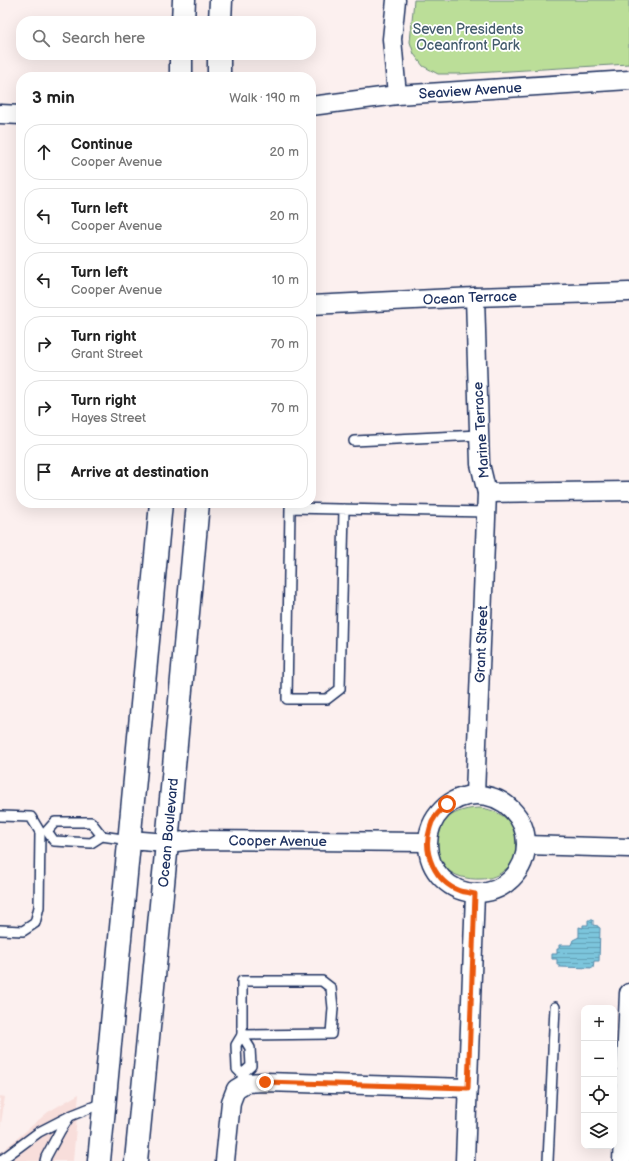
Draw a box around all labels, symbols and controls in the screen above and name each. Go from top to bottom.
search box [16,16,316,60]
park label: Seven Presidents Oceanfront Park [413,21,523,54]
icon: search [30,27,52,49]
text: Search here [62,29,145,48]
street label: Seaview Avenue [418,78,522,102]
text: 3 min [32,88,75,108]
text: Walk · 190 m [229,90,300,106]
text: Continue [71,135,133,154]
icon: ahead [33,141,55,163]
text: 20 m [269,144,299,160]
text: Cooper Avenue [71,154,162,170]
text: Turn left [71,199,128,218]
icon: left [33,205,55,227]
text: 20 m [269,208,299,224]
text: Cooper Avenue [71,218,162,234]
text: Turn left [71,263,128,282]
icon: left [33,269,55,291]
text: 10 m [272,272,299,288]
text: Cooper Avenue [71,282,162,298]
street label: Ocean Terrace [422,287,517,308]
text: Turn right [71,327,136,346]
icon: right [33,333,55,355]
text: 70 m [271,336,299,352]
text: Grant Street [71,346,143,362]
street label: Marine Terrace [469,381,493,479]
text: Turn right [71,391,136,410]
icon: right [33,397,55,419]
text: 70 m [271,400,299,416]
text: Hayes Street [71,410,146,426]
icon: arrive [33,461,55,483]
text: Arrive at destination [71,463,209,482]
street label: Grant Street [471,604,491,683]
street label: Ocean Boulevard [154,777,181,888]
route start [438,795,456,813]
street label: Cooper Avenue [229,832,327,850]
map controls [581,1005,617,1149]
button: + [581,1005,617,1041]
button: − [581,1041,617,1077]
route end [256,1073,274,1091]
button: locate [581,1077,617,1113]
button: layers [581,1113,617,1149]

